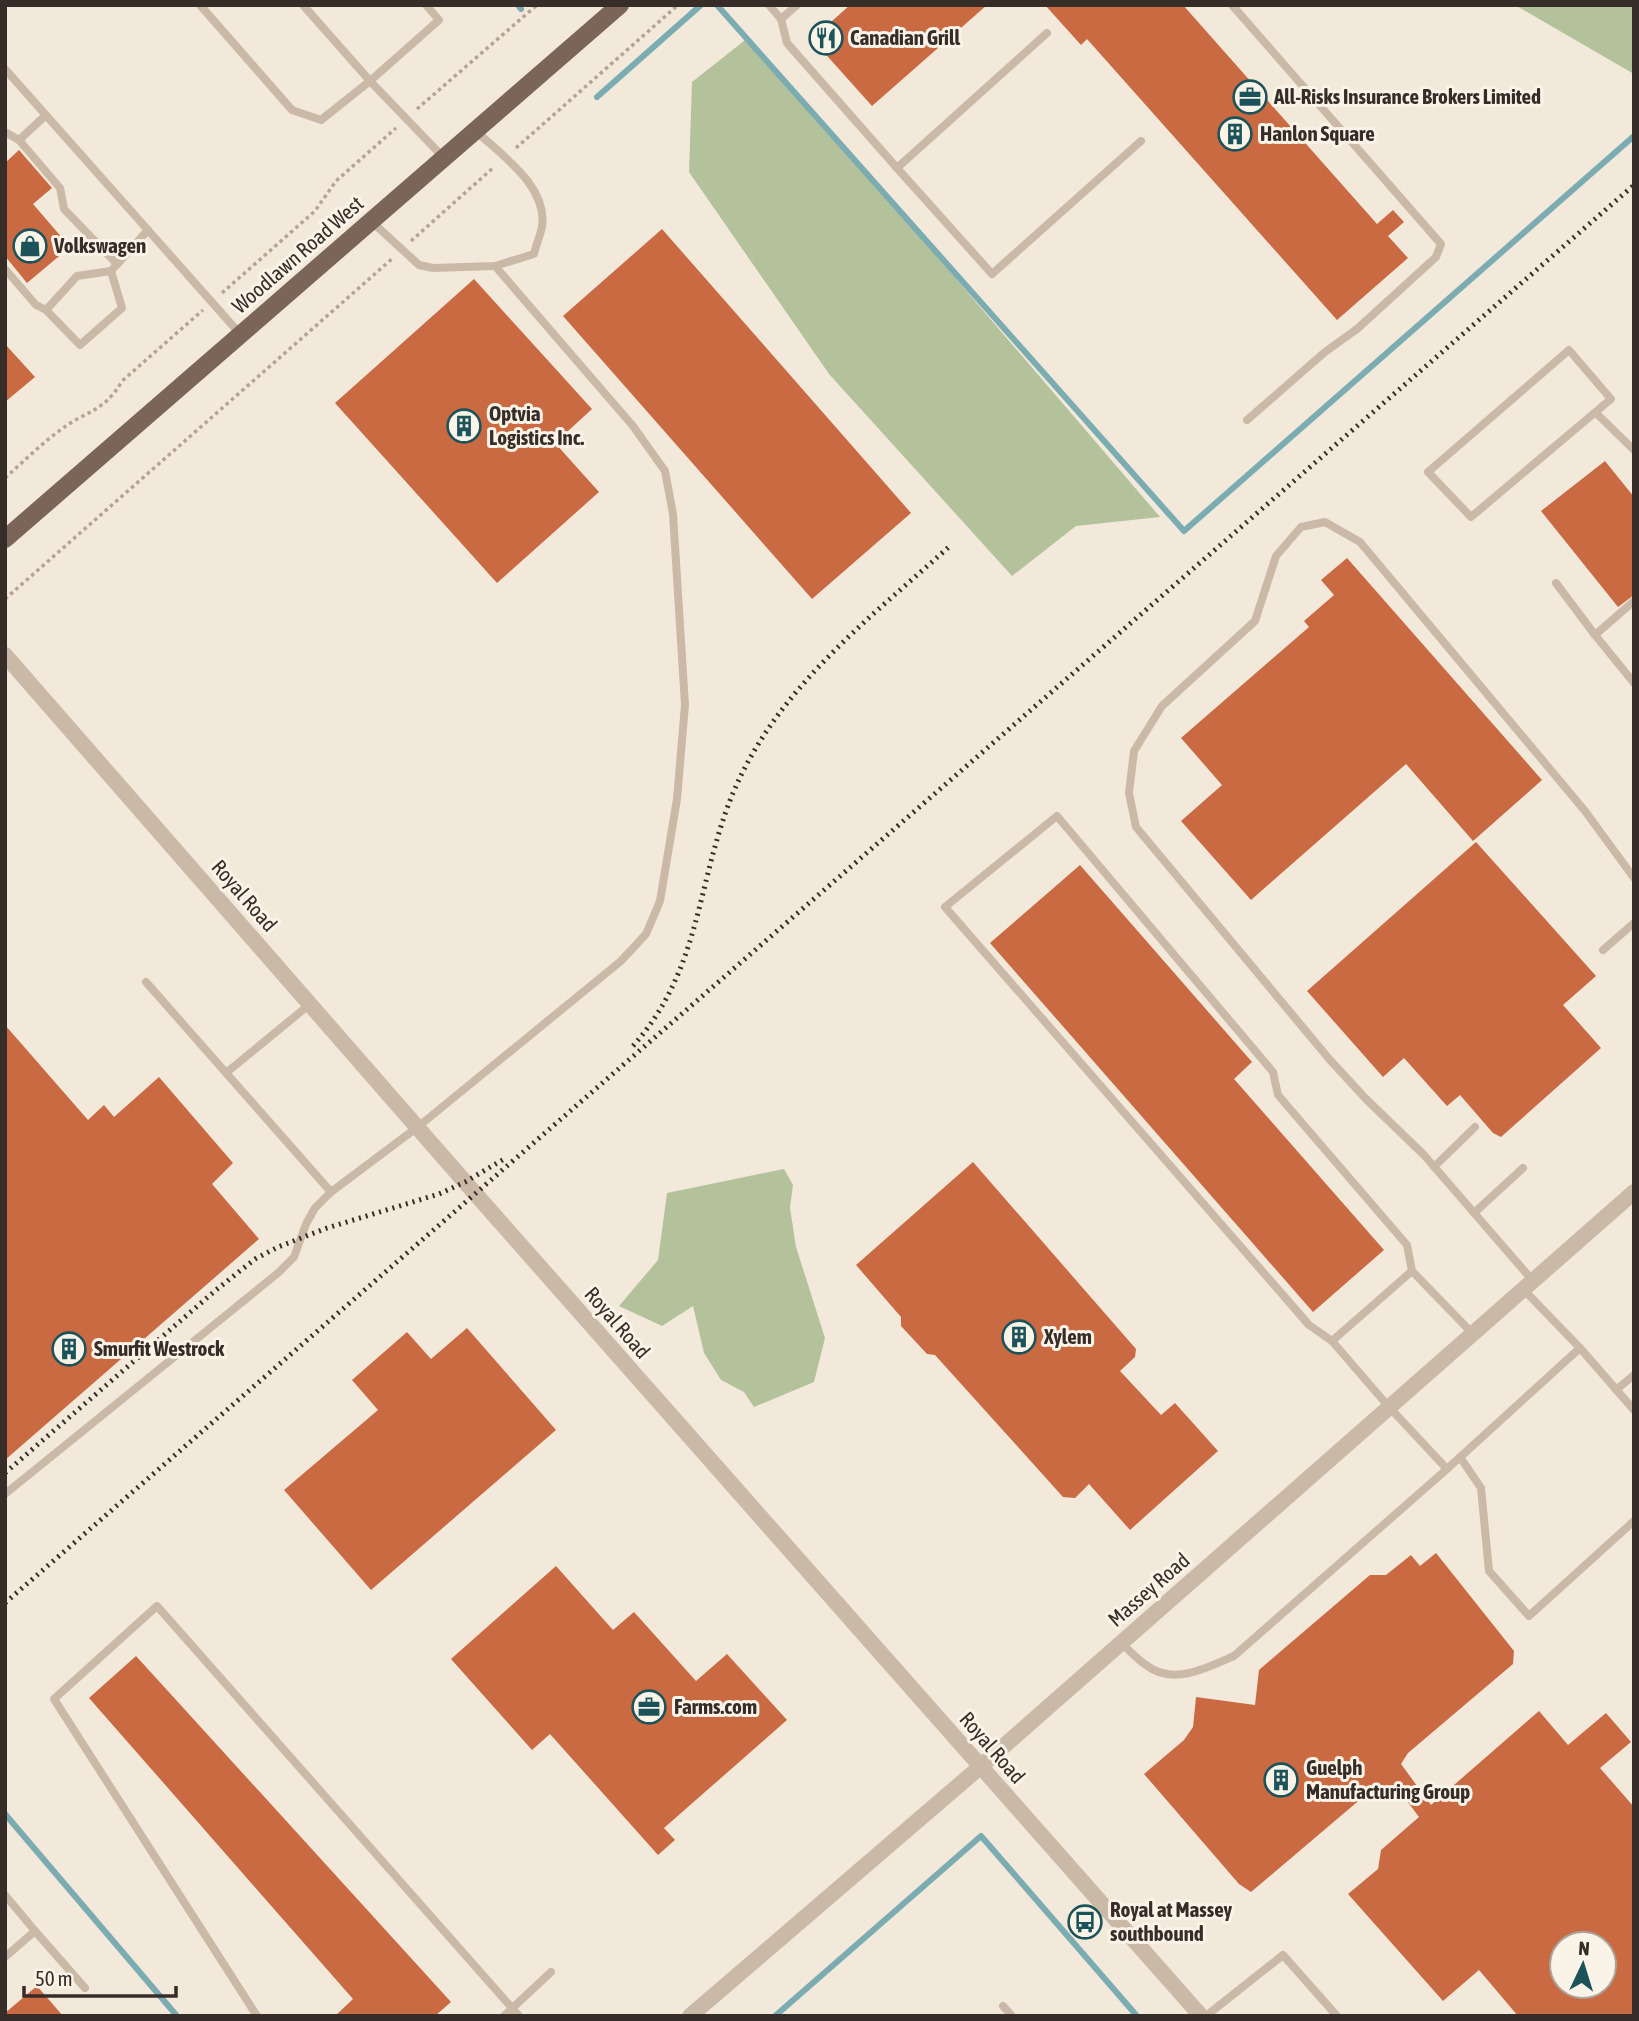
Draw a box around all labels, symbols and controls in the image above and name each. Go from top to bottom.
restaurant icon: Canadian Grill [807,19,845,57]
place label: Canadian Grill [850,25,960,49]
office icon: All-Risks Insurance Brokers Limited [1231,78,1269,116]
place label: All-Risks Insurance Brokers Limited [1273,84,1541,108]
building icon: Hanlon Square [1216,115,1254,153]
place label: Hanlon Square [1260,121,1375,145]
street label: Woodlawn Road West [227,191,368,318]
shop icon: Volkswagen [11,227,49,265]
place label: Volkswagen [53,233,146,257]
place label: Optvia Logistics Inc. [489,401,585,449]
building icon: Optvia Logistics Inc. [445,407,483,445]
street label: Royal Road [207,855,282,936]
street label: Royal Road [580,1282,655,1363]
building icon: Xylem [1000,1318,1038,1356]
place label: Xylem [1043,1324,1092,1348]
building icon: Smurfit Westrock [50,1330,88,1368]
place label: Smurfit Westrock [94,1336,225,1360]
street label: Massey Road [1103,1548,1194,1631]
office icon: Farms.com [630,1688,668,1726]
place label: Farms.com [674,1694,757,1718]
street label: Royal Road [955,1707,1030,1788]
place label: Guelph Manufacturing Group [1306,1755,1470,1803]
building icon: Guelph Manufacturing Group [1262,1761,1300,1799]
place label: Royal at Massey southbound [1110,1897,1232,1945]
bus stop icon: Royal at Massey southbound [1066,1903,1104,1941]
north arrow [1548,1930,1618,2000]
text: N [1578,1937,1591,1959]
scale bar [24,1954,177,1998]
text: 50 m [35,1966,73,1990]

